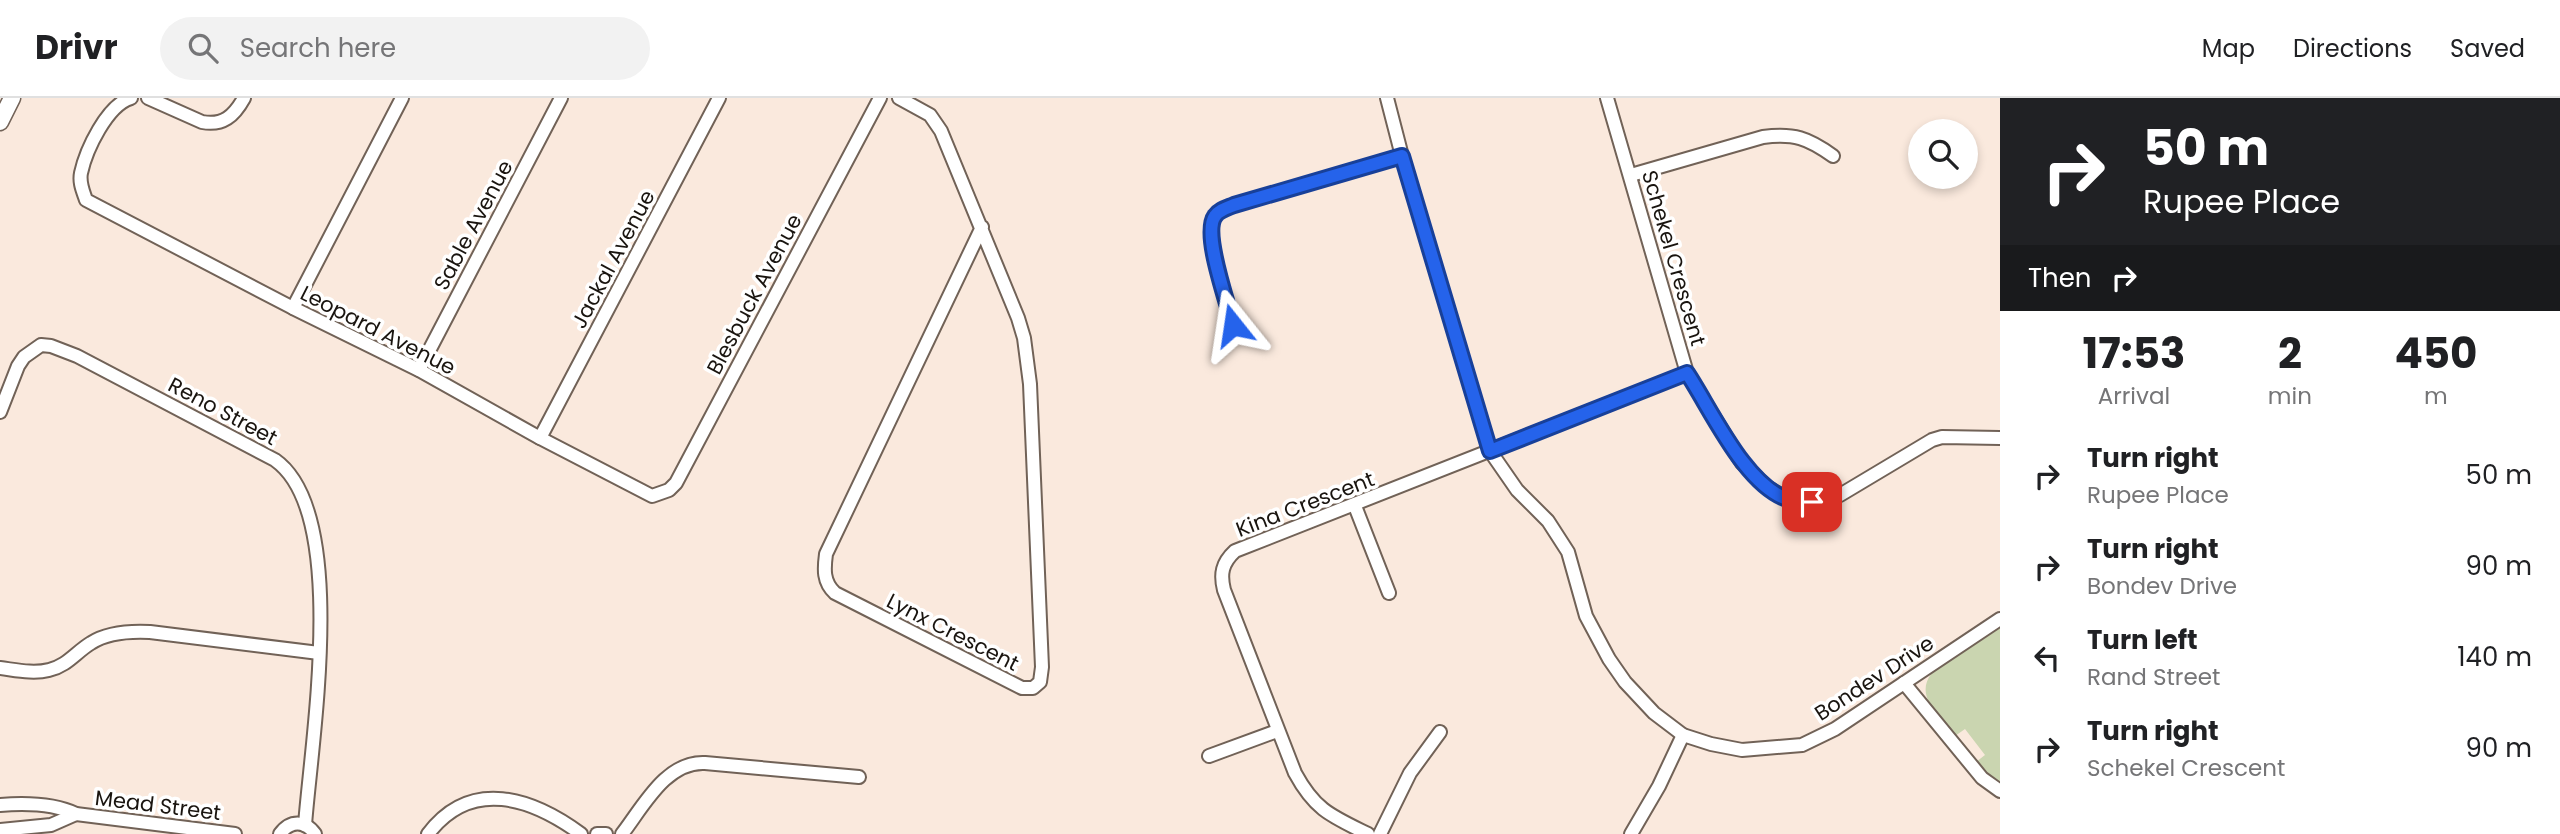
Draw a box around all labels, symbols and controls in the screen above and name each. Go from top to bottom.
search box [160,17,650,80]
text: Drivr [35,24,118,71]
icon: search [184,29,222,67]
text: Search here [240,30,396,66]
text: Map [2202,32,2255,65]
text: Directions [2293,32,2412,65]
text: Saved [2450,32,2525,65]
text: 50 m [2143,114,2269,182]
map controls [1908,119,1978,189]
button: search [1908,119,1978,189]
icon: right [2028,126,2119,217]
street label: Sable Avenue [427,155,519,295]
street label: Schekel Crescent [1635,167,1713,349]
text: Rupee Place [2143,179,2340,224]
street label: Jackal Avenue [564,185,662,333]
street label: Blesbuck Avenue [699,209,809,379]
icon: right [2105,259,2143,297]
text: Then [2028,260,2091,296]
street label: Leopard Avenue [295,278,461,382]
position arrow [1196,288,1270,362]
text: 17:53 [2082,324,2185,383]
text: 2 [2278,324,2302,383]
text: 450 [2394,324,2478,383]
street label: Reno Street [163,370,283,452]
text: Arrival [2098,380,2170,412]
text: min [2268,380,2312,412]
text: m [2424,380,2448,412]
text: Turn right [2087,440,2219,476]
icon: right [2028,457,2066,495]
text: 50 m [2466,457,2532,493]
street label: Kina Crescent [1232,464,1378,544]
pin [1782,472,1842,532]
text: Rupee Place [2087,479,2229,511]
icon: arrive [1793,483,1831,521]
text: Turn right [2087,531,2219,567]
icon: right [2028,548,2066,586]
text: 90 m [2466,548,2532,584]
text: Bondev Drive [2087,570,2237,602]
street label: Lynx Crescent [882,586,1024,678]
text: Turn left [2087,622,2198,658]
street label: Bondev Drive [1809,629,1939,727]
icon: left [2028,639,2066,677]
text: 140 m [2457,639,2532,675]
text: Rand Street [2087,661,2220,693]
text: Turn right [2087,713,2219,749]
icon: right [2028,730,2066,768]
text: 90 m [2466,730,2532,766]
text: Schekel Crescent [2087,752,2285,784]
street label: Mead Street [93,783,223,827]

